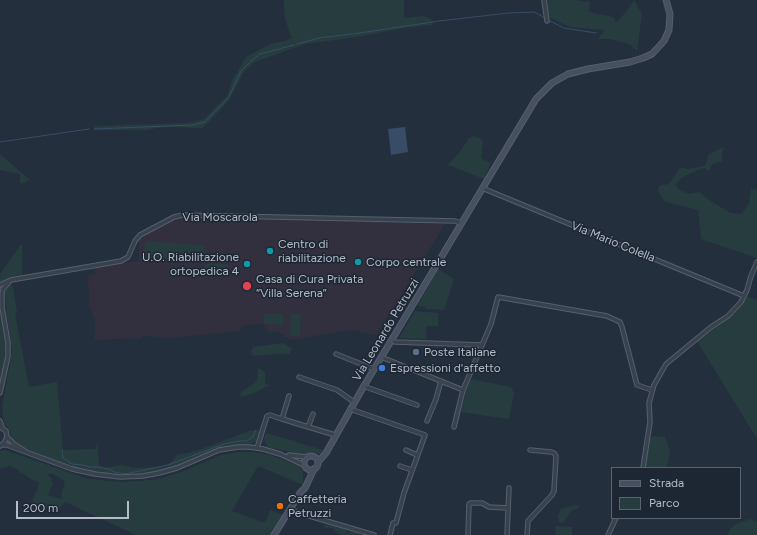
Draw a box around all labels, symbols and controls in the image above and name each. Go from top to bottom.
street label: Via Moscarola [182,210,258,224]
street label: Via Mario Colella [569,219,657,265]
place label: Centro di riabilitazione [278,237,346,265]
marker: Centro di riabilitazione [265,246,275,256]
place label: U.O. Riabilitazione ortopedica 4 [142,250,239,278]
place label: Corpo centrale [366,255,446,269]
marker: Corpo centrale [353,257,363,267]
marker: U.O. Riabilitazione ortopedica 4 [242,259,252,269]
place label: Casa di Cura Privata “Villa Serena” [256,272,363,300]
street label: Via Leonardo Petruzzi [350,276,422,384]
marker: Casa di Cura Privata “Villa Serena” [241,280,253,292]
place label: Poste Italiane [424,345,496,359]
marker: Poste Italiane [411,347,421,357]
place label: Espressioni d'affetto [390,361,501,375]
marker: Espressioni d'affetto [377,363,387,373]
legend [611,467,741,519]
text: Strada [649,476,684,490]
place label: Caffetteria Petruzzi [288,492,347,520]
scale bar [18,493,131,519]
text: Parco [649,496,679,510]
text: 200 m [23,501,58,515]
marker: Caffetteria Petruzzi [275,501,285,511]

